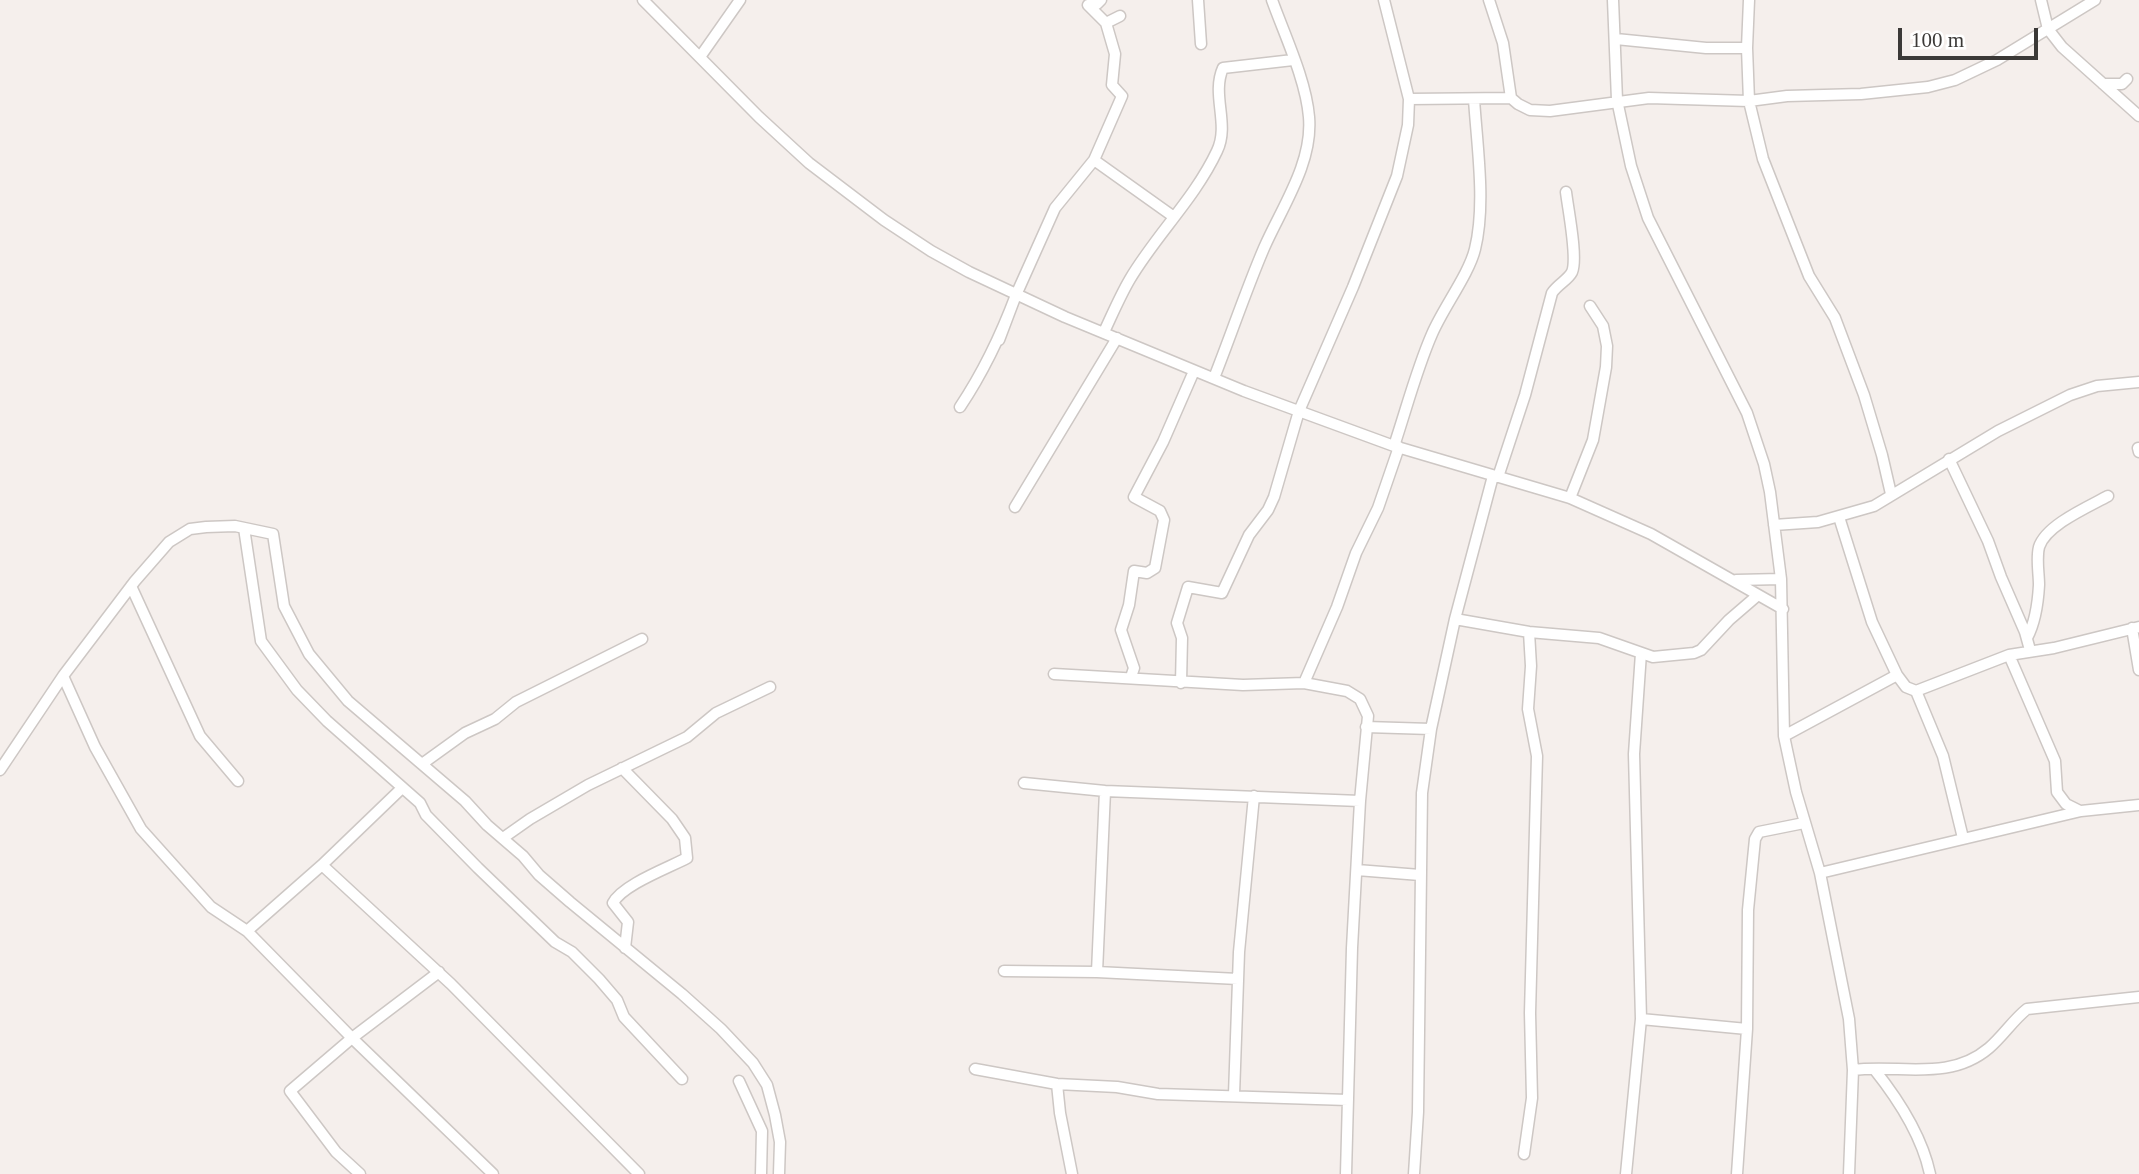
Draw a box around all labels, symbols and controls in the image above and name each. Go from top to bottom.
scale bar [1901,14,2041,58]
text: 100 m [1911,28,1964,52]

